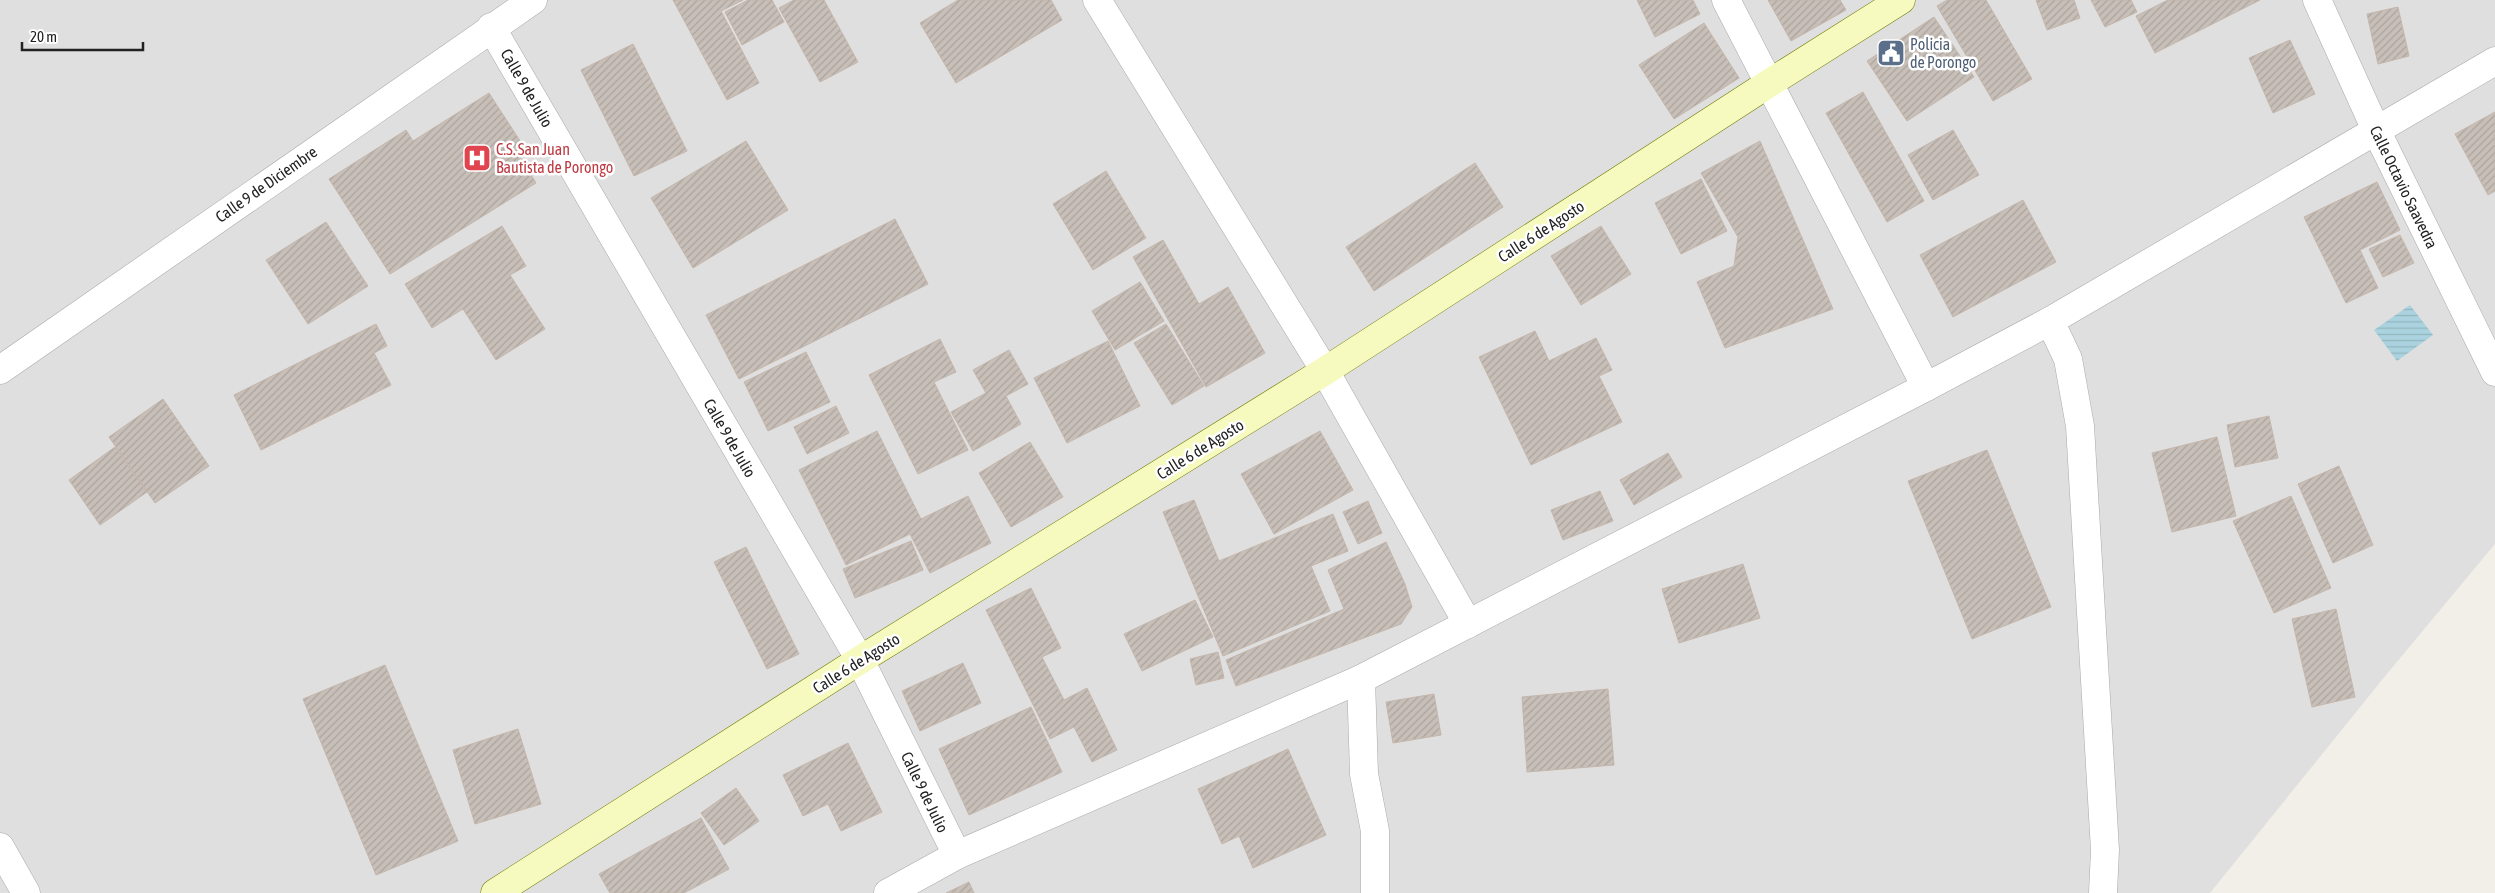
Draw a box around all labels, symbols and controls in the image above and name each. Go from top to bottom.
scale bar [22,20,144,52]
text: 20 m [30,28,57,45]
place label: Policia de Porongo [1910,35,1976,72]
public building icon: Policia de Porongo [1876,38,1906,68]
street label: Calle 9 de Julio [497,46,557,130]
street label: Calle Octavio Saavedra [2366,123,2442,251]
place label: C.S. San Juan Bautista de Porongo [496,140,613,177]
street label: Calle 9 de Diciembre [212,142,320,226]
hospital icon: C.S. San Juan Bautista de Porongo [462,143,492,173]
street label: Calle 6 de Agosto [1495,197,1588,266]
street label: Calle 9 de Julio [700,396,760,480]
street label: Calle 6 de Agosto [1153,415,1247,484]
street label: Calle 6 de Agosto [809,629,903,698]
street label: Calle 9 de Julio [898,749,952,835]

